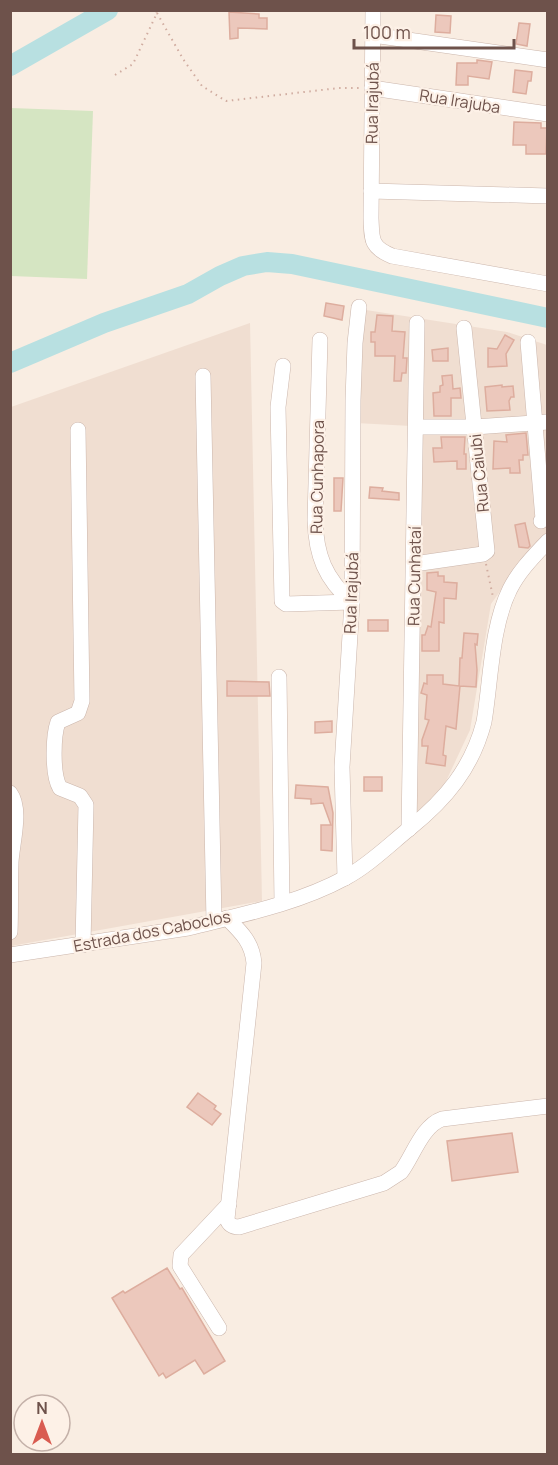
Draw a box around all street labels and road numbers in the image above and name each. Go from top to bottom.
street label: Rua Irajubá [360,62,384,144]
street label: Rua Irajuba [418,84,502,118]
street label: Rua Cunhapora [305,420,329,534]
street label: Rua Caiubi [464,433,494,513]
street label: Rua Cunhataí [402,526,426,626]
street label: Rua Irajubá [339,552,363,634]
street label: Estrada dos Caboclos [72,905,232,957]

